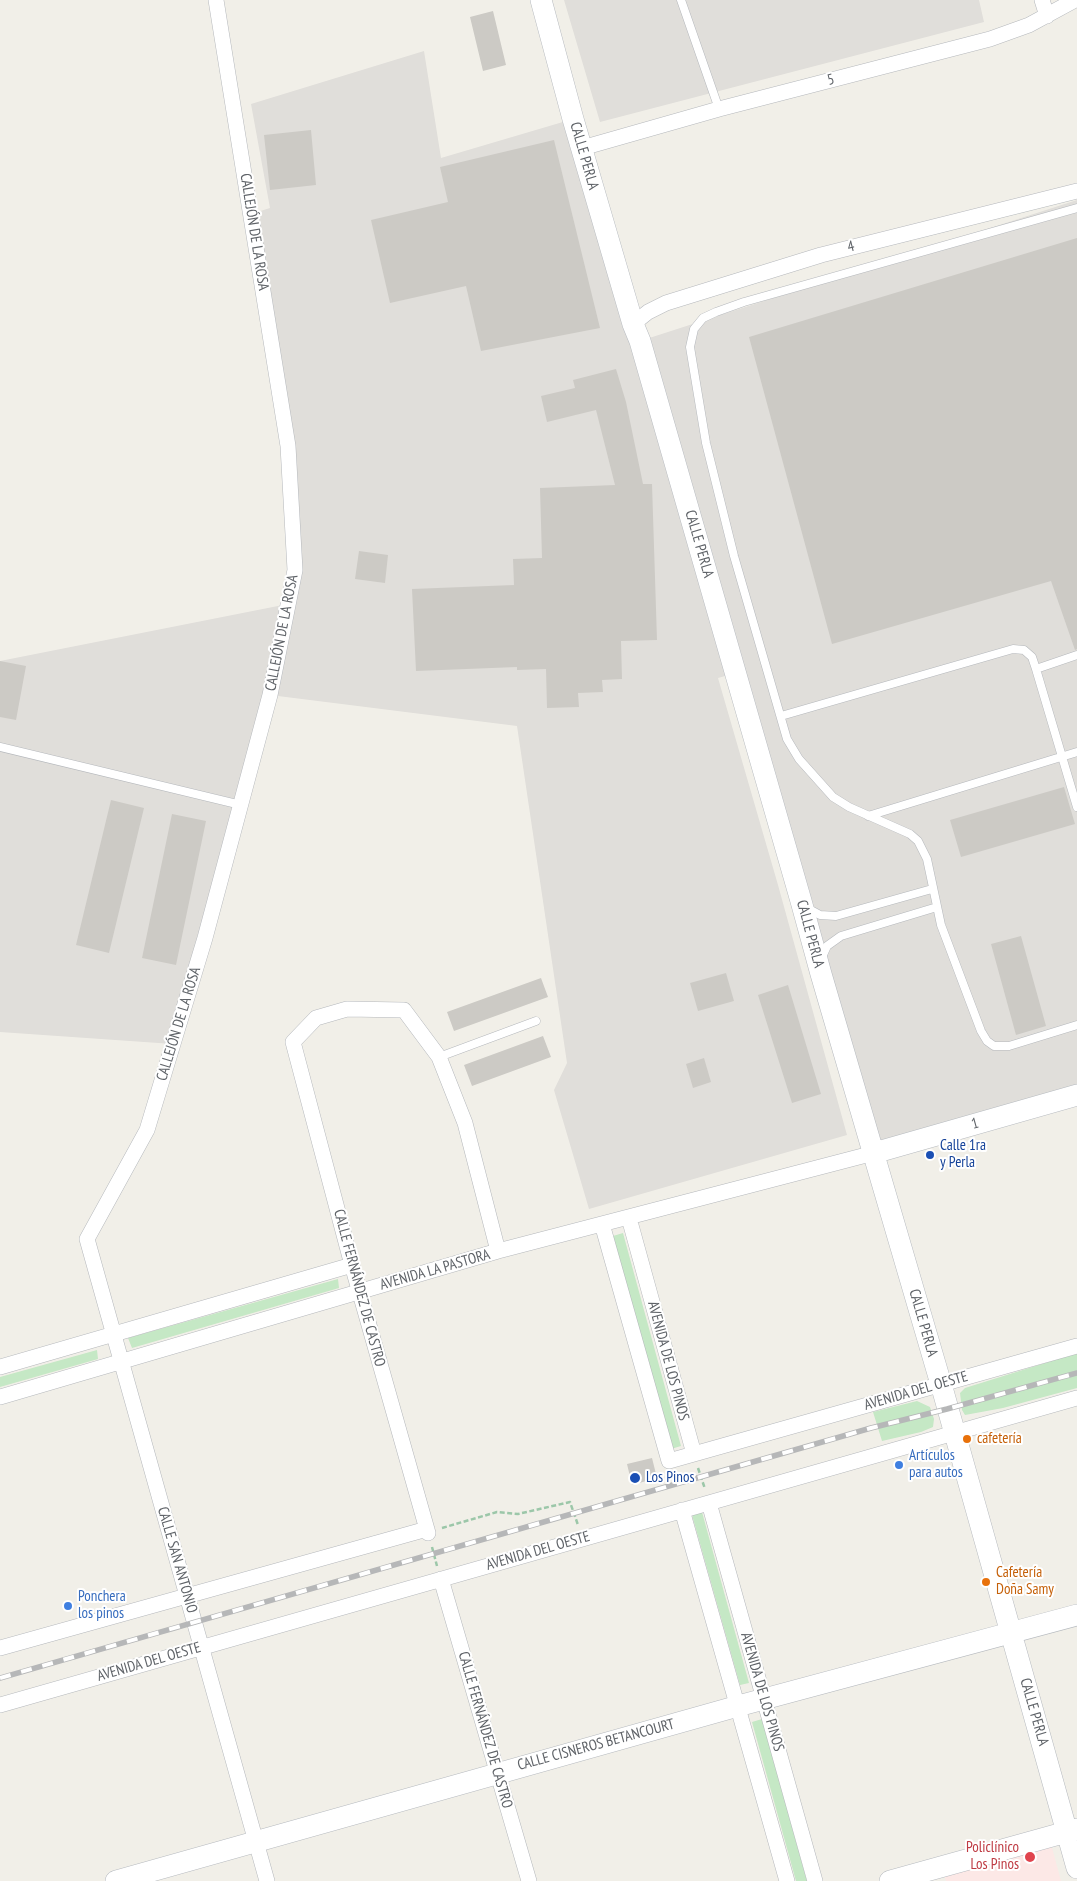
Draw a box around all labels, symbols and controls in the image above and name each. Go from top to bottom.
street label: 5 [825,70,837,90]
street label: CALLE PERLA [566,120,602,192]
street label: CALLEJÓN DE LA ROSA [236,172,272,292]
street label: 4 [846,237,856,257]
street label: CALLE PERLA [681,508,717,580]
street label: CALLEJÓN DE LA ROSA [262,573,302,693]
street label: CALLE PERLA [792,898,828,970]
street label: CALLEJÓN DE LA ROSA [153,965,205,1083]
street label: 1 [969,1114,981,1134]
place label: Calle 1ra y Perla [940,1137,986,1172]
marker: Calle 1ra y Perla [924,1149,936,1161]
street label: CALLE FERNÁNDEZ DE CASTRO [329,1207,389,1369]
street label: AVENIDA LA PASTORA [378,1246,492,1294]
street label: CALLE PERLA [905,1287,941,1359]
street label: AVENIDA DE LOS PINOS [643,1299,693,1423]
street label: AVENIDA DEL OESTE [862,1368,970,1414]
place label: cafetería [977,1430,1022,1448]
marker: cafetería [961,1433,973,1445]
place label: Artículos para autos [909,1447,963,1482]
marker: Artículos para autos [893,1459,905,1471]
place label: Los Pinos [646,1469,694,1487]
marker: Los Pinos [628,1471,642,1485]
street label: CALLE SAN ANTONIO [153,1505,201,1615]
street label: AVENIDA DEL OESTE [484,1528,592,1574]
place label: Cafetería Doña Samy [996,1564,1054,1599]
marker: Cafetería Doña Samy [980,1576,992,1588]
place label: Ponchera los pinos [78,1588,126,1623]
marker: Ponchera los pinos [62,1600,74,1612]
street label: AVENIDA DE LOS PINOS [736,1630,788,1754]
street label: AVENIDA DEL OESTE [95,1639,203,1685]
street label: CALLE FERNÁNDEZ DE CASTRO [454,1650,516,1810]
street label: CALLE PERLA [1016,1676,1052,1748]
street label: CALLE CISNEROS BETANCOURT [515,1715,677,1775]
place label: Policlínico Los Pinos [966,1839,1019,1874]
marker: Policlínico Los Pinos [1023,1850,1037,1864]

